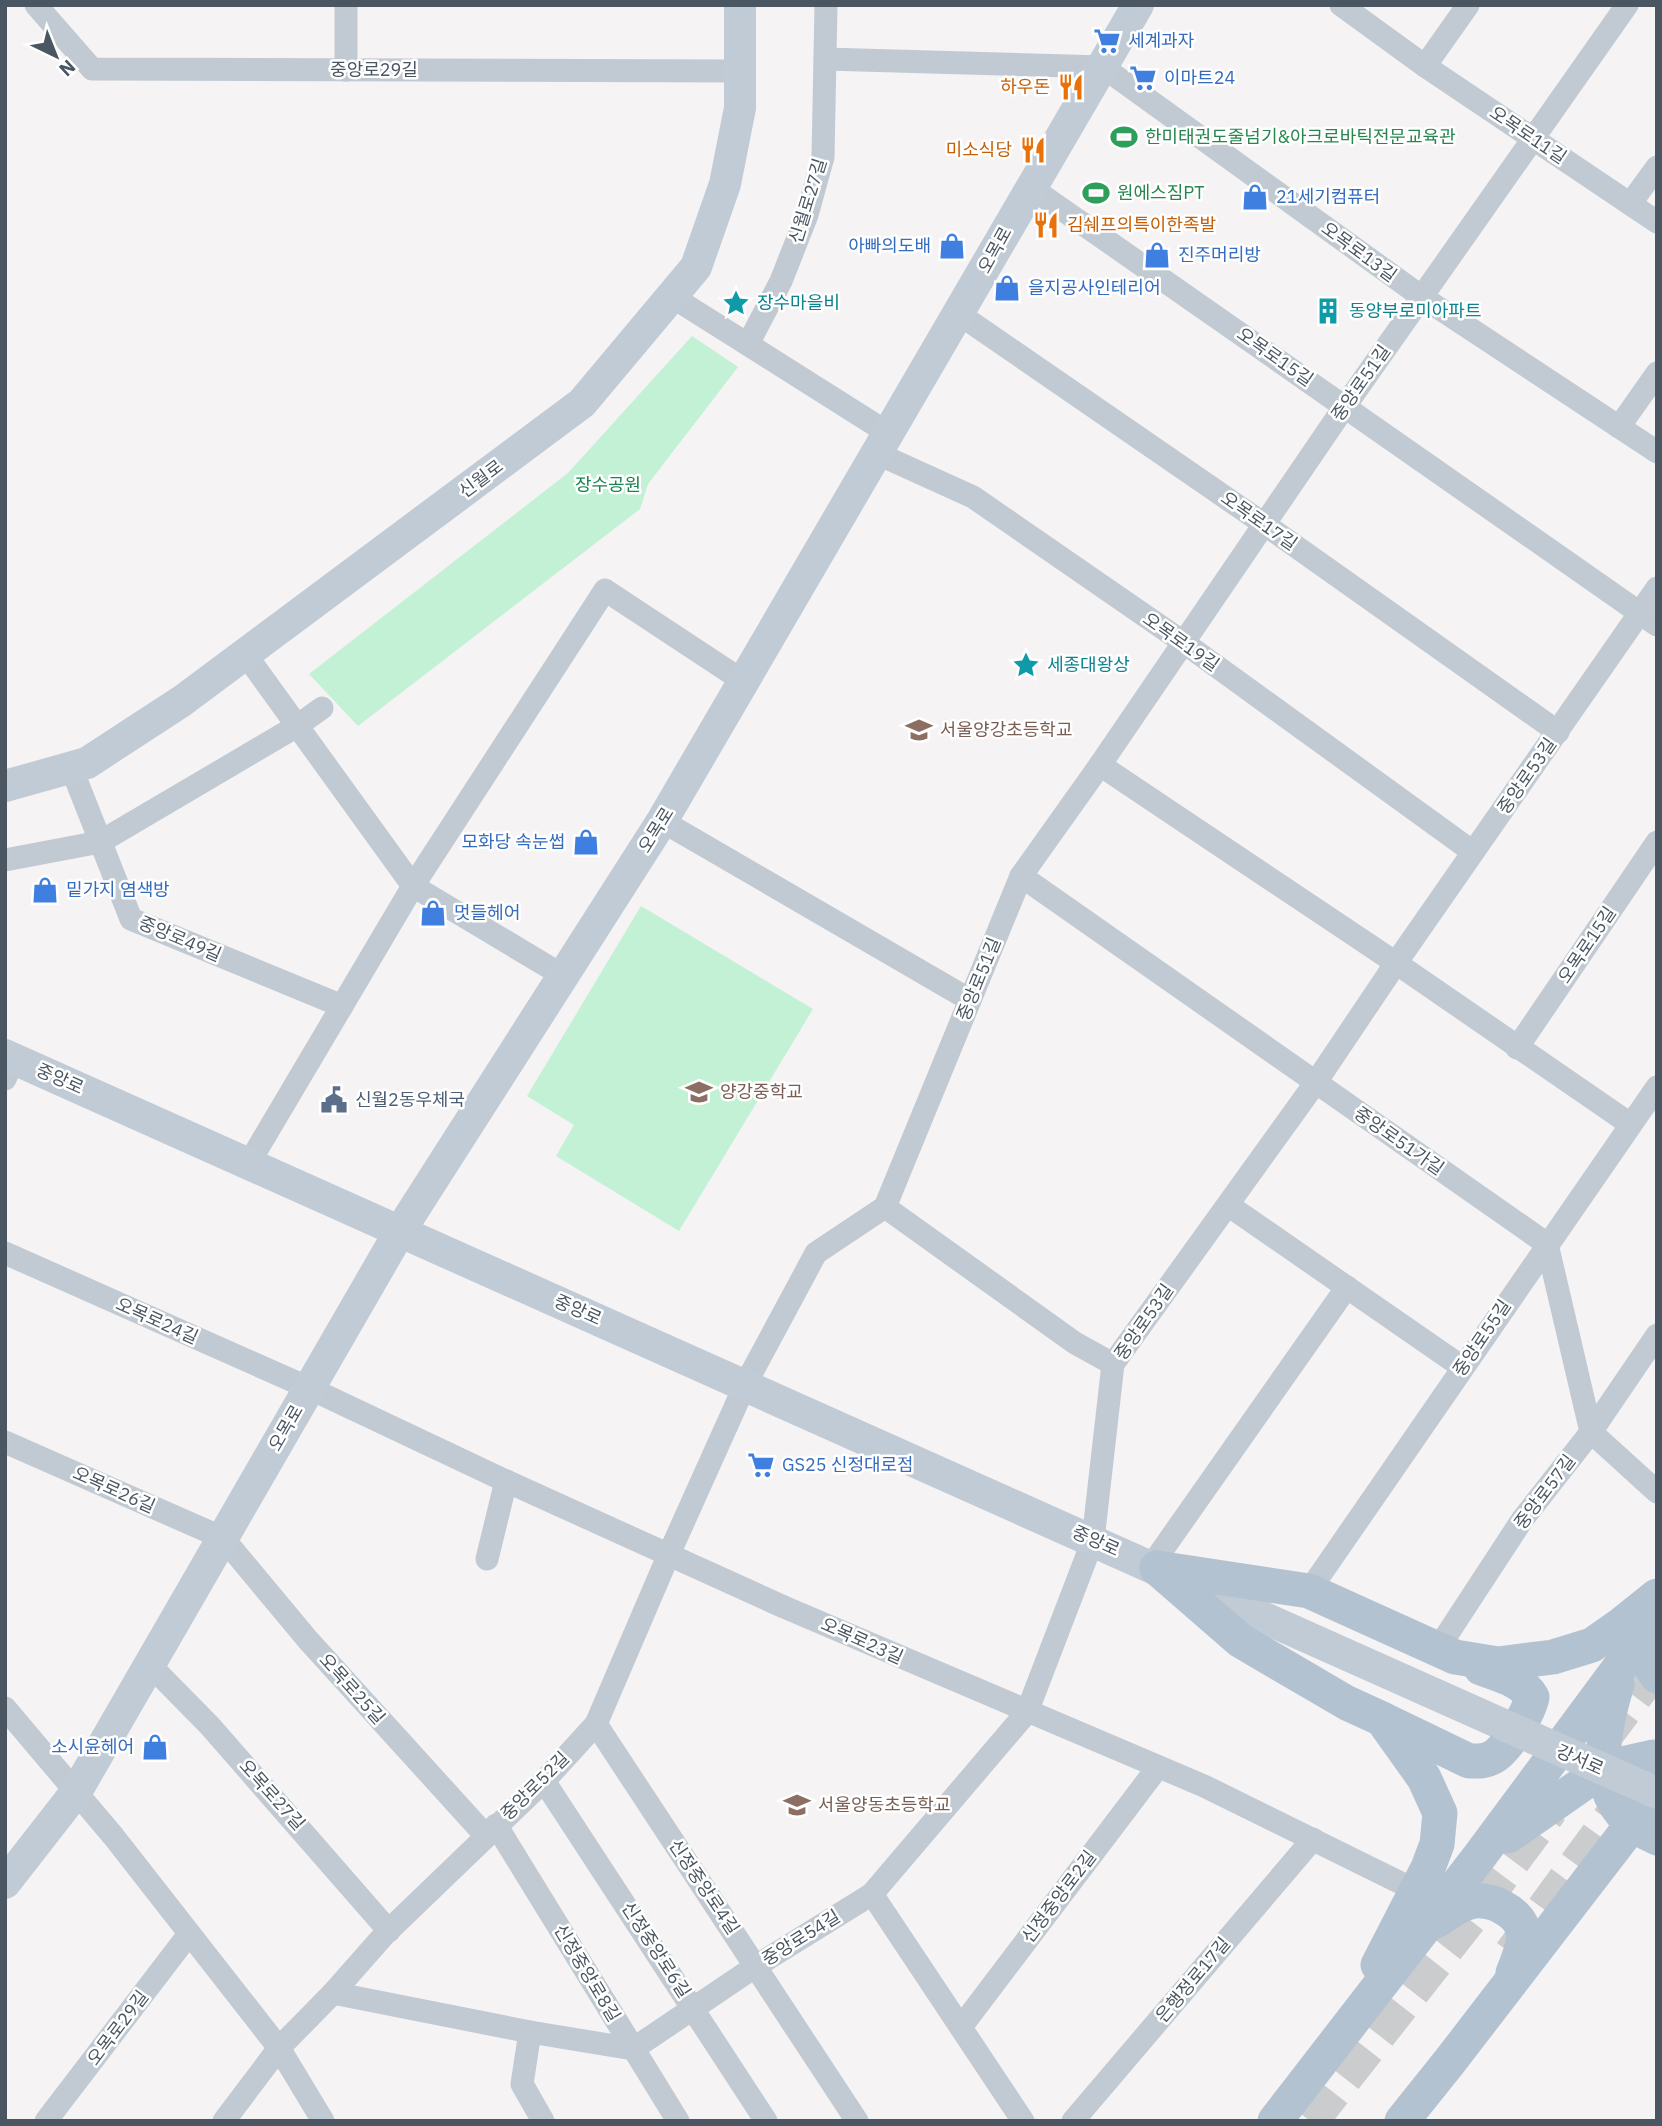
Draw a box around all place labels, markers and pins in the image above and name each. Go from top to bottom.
supermarket icon: 세계과자 [1092,26,1122,56]
place label: 세계과자 [1128,29,1195,52]
supermarket icon: 이마트24 [1128,63,1158,93]
place label: 이마트24 [1164,66,1235,89]
restaurant icon: 하우돈 [1056,72,1086,102]
place label: 하우돈 [1000,75,1050,98]
sports icon: 한미태권도줄넘기&아크로바틱전문교육관 [1109,122,1139,152]
place label: 한미태권도줄넘기&아크로바틱전문교육관 [1145,125,1456,148]
restaurant icon: 미소식당 [1018,135,1048,165]
place label: 미소식당 [946,138,1012,161]
sports icon: 원에스짐PT [1081,178,1111,208]
place label: 원에스짐PT [1117,181,1204,204]
shop icon: 21세기컴퓨터 [1240,182,1270,212]
place label: 21세기컴퓨터 [1276,185,1380,208]
restaurant icon: 김쉐프의특이한족발 [1031,210,1061,240]
place label: 김쉐프의특이한족발 [1067,213,1216,236]
shop icon: 아빠의도배 [937,231,967,261]
place label: 아빠의도배 [848,234,931,257]
shop icon: 진주머리방 [1142,240,1172,270]
place label: 진주머리방 [1178,243,1261,266]
shop icon: 을지공사인테리어 [992,273,1022,303]
place label: 을지공사인테리어 [1028,276,1160,299]
place icon: 장수마을비 [721,288,751,318]
place label: 장수마을비 [757,291,840,314]
building icon: 동양부로미아파트 [1313,296,1343,326]
place label: 동양부로미아파트 [1349,299,1481,322]
place icon: 세종대왕상 [1011,650,1041,680]
place label: 세종대왕상 [1047,653,1130,676]
school or university icon: 서울양강초등학교 [904,715,934,745]
place label: 서울양강초등학교 [940,718,1072,741]
shop icon: 모화당 속눈썹 [571,827,601,857]
place label: 모화당 속눈썹 [461,830,565,853]
shop icon: 밑가지 염색방 [30,875,60,905]
place label: 밑가지 염색방 [66,878,170,901]
shop icon: 멋들헤어 [418,898,448,928]
place label: 멋들헤어 [454,901,520,924]
school or university icon: 양강중학교 [684,1077,714,1107]
place label: 양강중학교 [720,1080,803,1103]
public building icon: 신월2동우체국 [319,1085,349,1115]
place label: 신월2동우체국 [355,1088,465,1111]
supermarket icon: GS25 신정대로점 [746,1450,776,1480]
place label: GS25 신정대로점 [782,1453,914,1476]
shop icon: 소시윤헤어 [140,1732,170,1762]
place label: 소시윤헤어 [51,1735,134,1758]
school or university icon: 서울양동초등학교 [782,1790,812,1820]
place label: 서울양동초등학교 [818,1793,950,1816]

